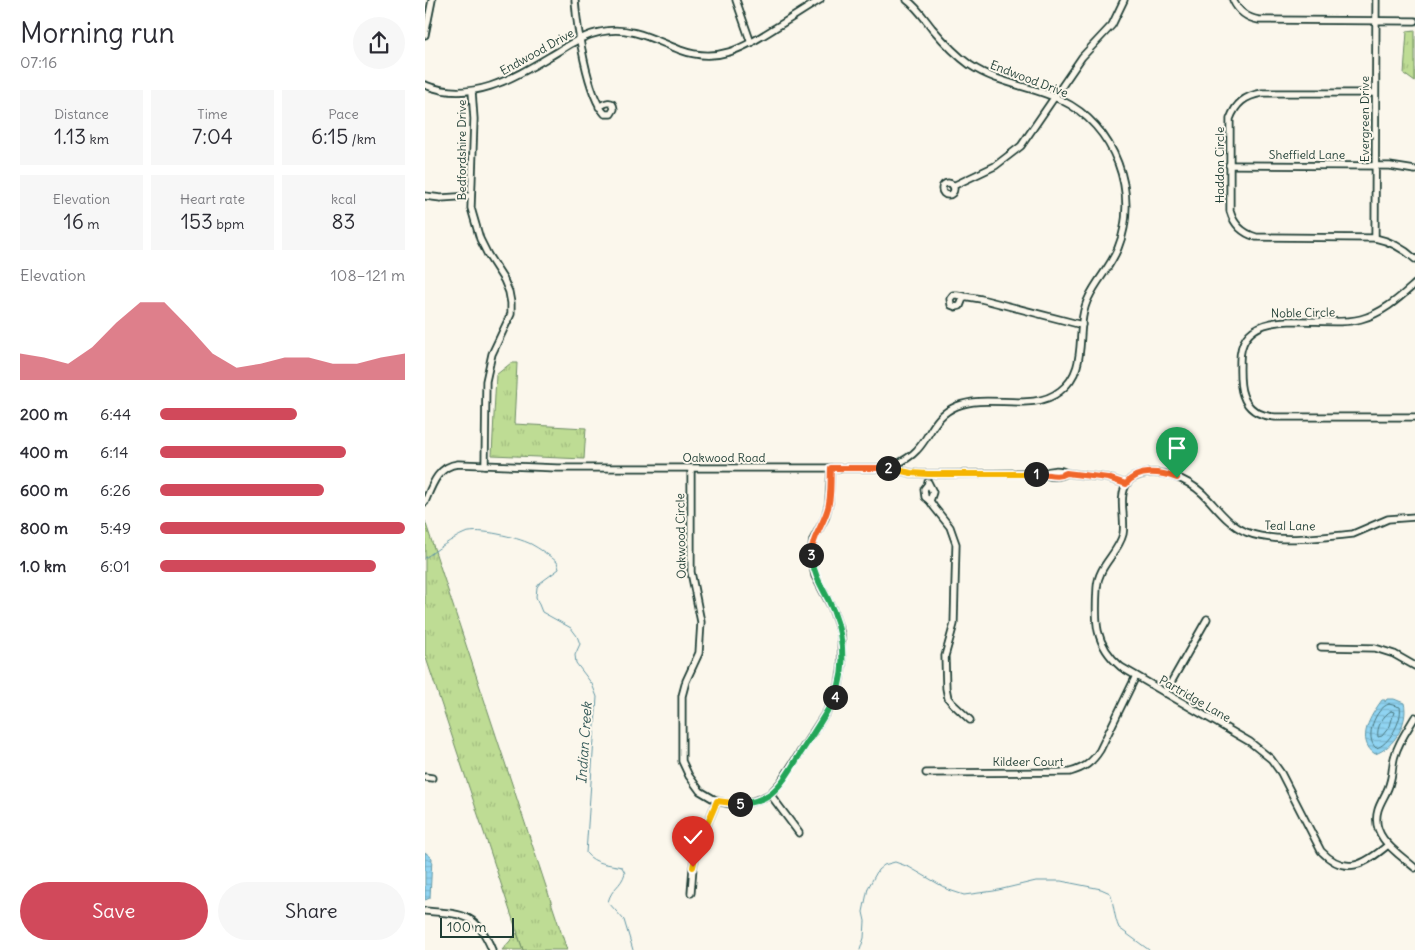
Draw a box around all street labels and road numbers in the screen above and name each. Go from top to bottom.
street label: Endwood Drive [497,25,576,78]
street label: Endwood Drive [988,57,1070,100]
street label: Evergreen Drive [1357,76,1372,162]
street label: Bedfordshire Drive [454,99,469,201]
street label: Haddon Circle [1212,127,1227,203]
street label: Sheffield Lane [1269,147,1345,162]
street label: Noble Circle [1271,304,1335,321]
street label: Oakwood Road [682,450,766,465]
street label: Oakwood Circle [672,493,689,579]
street label: Teal Lane [1264,518,1316,533]
street label: Partridge Lane [1157,672,1234,725]
street label: Kildeer Court [993,754,1063,769]

